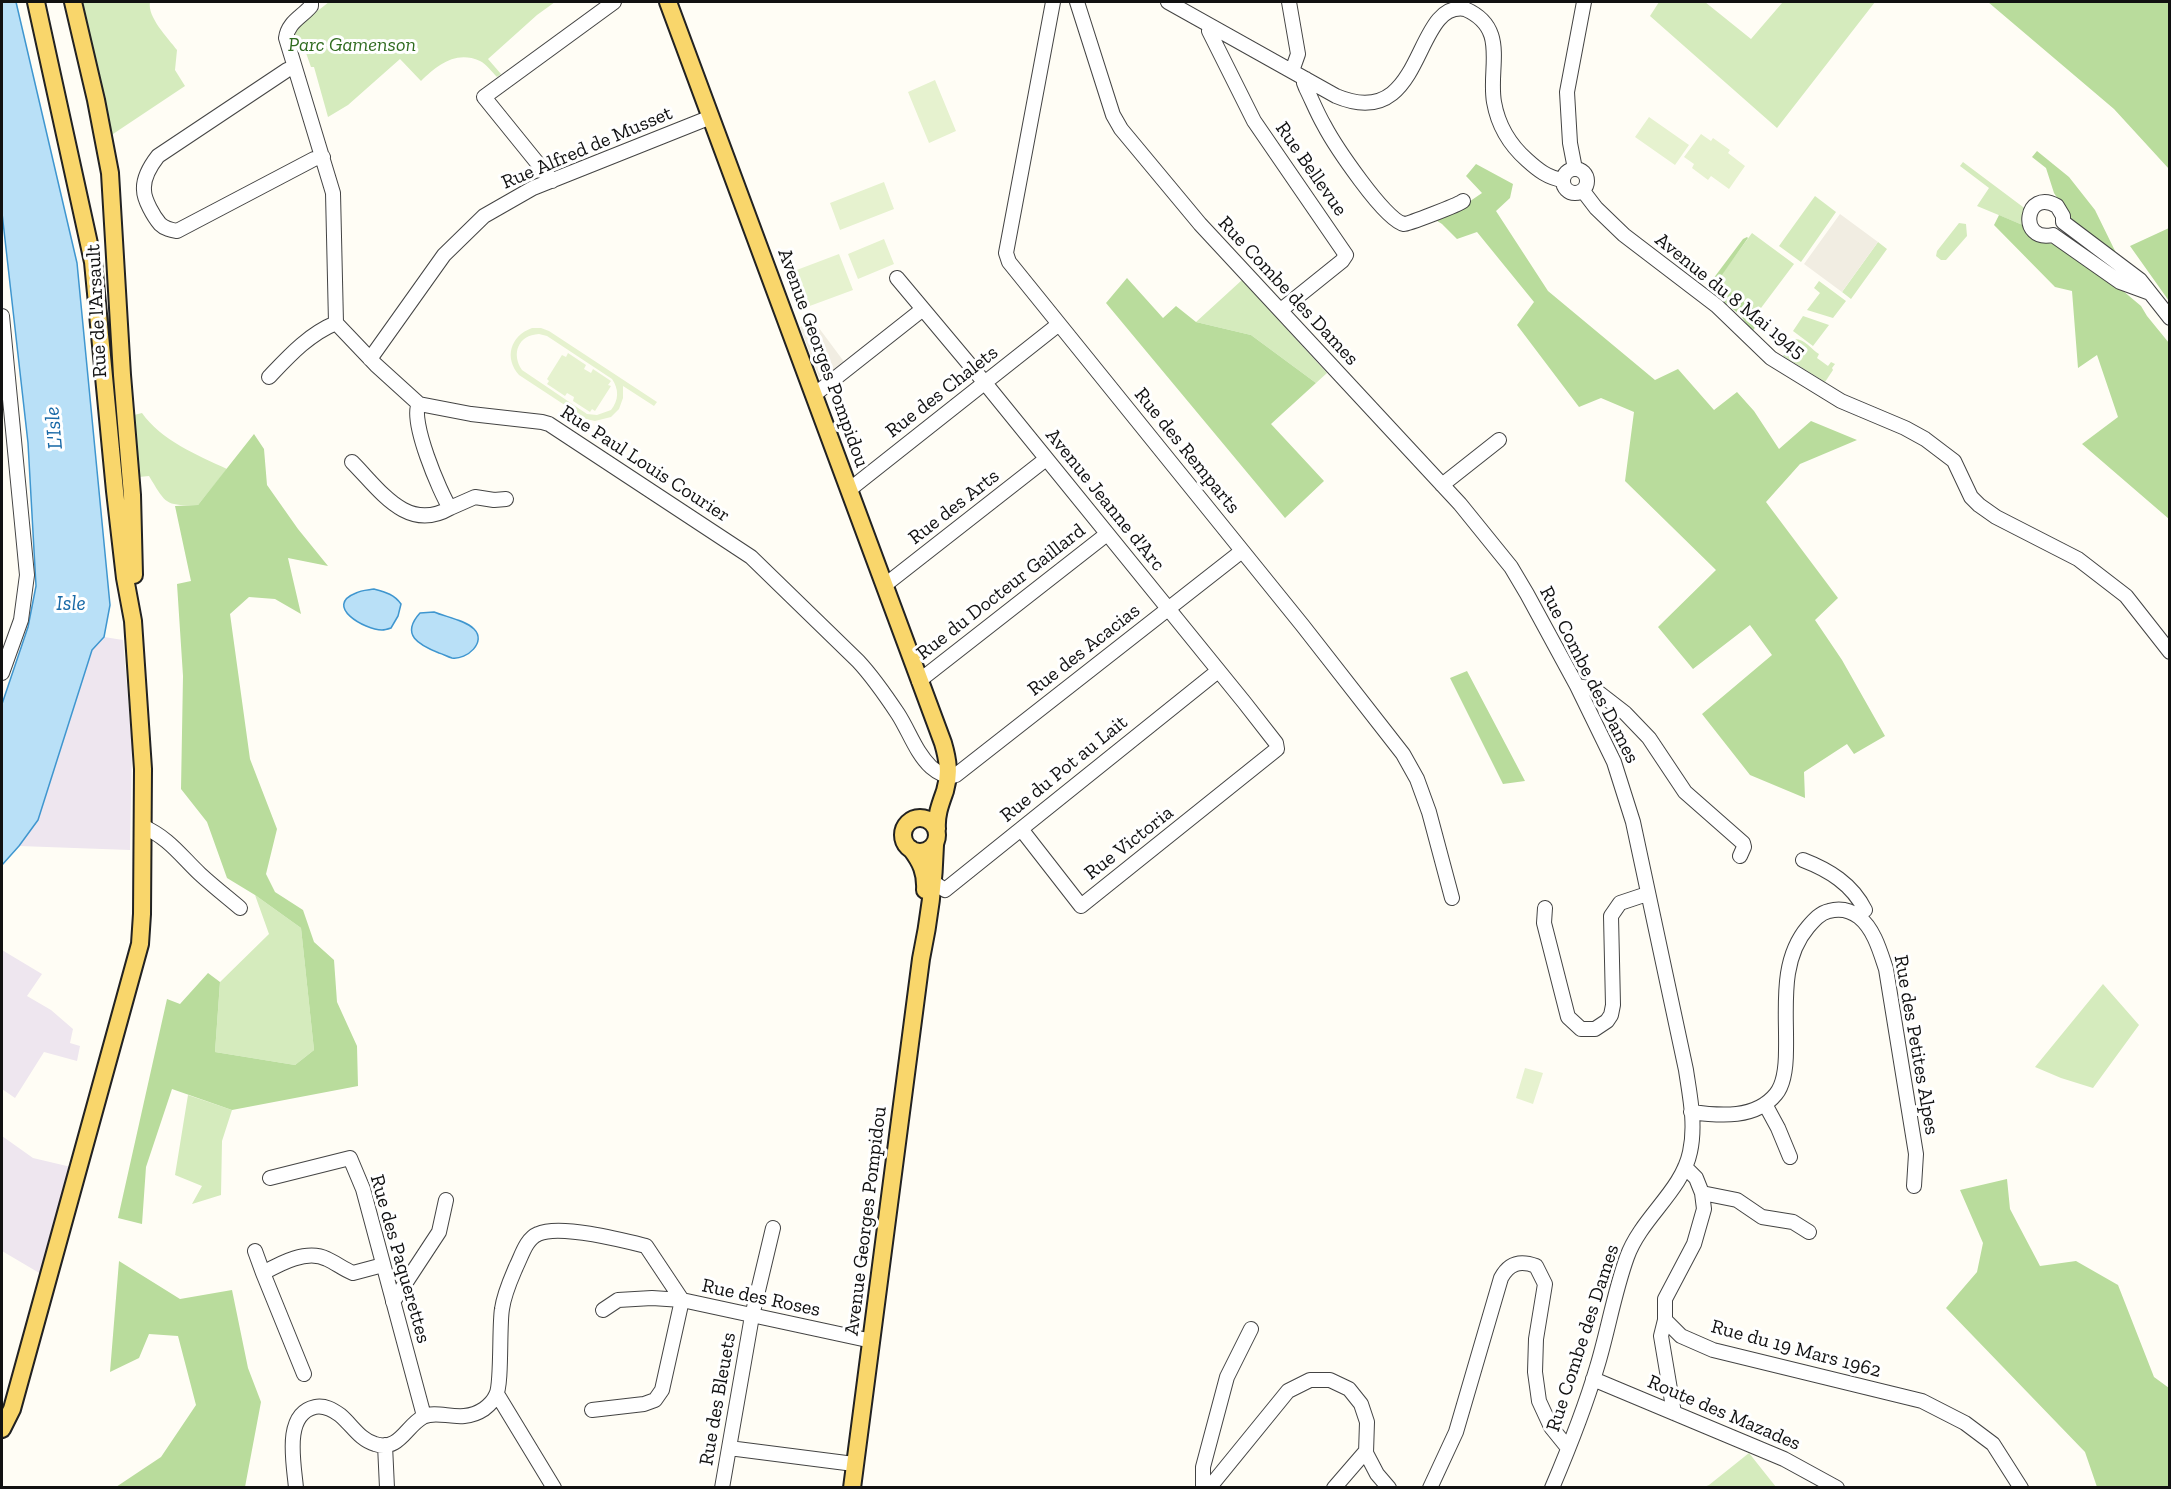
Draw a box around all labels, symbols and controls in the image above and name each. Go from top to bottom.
park label: Parc Gamenson [288,33,416,57]
street label: Rue Alfred de Musset [498,101,676,195]
street label: Rue Bellevue [1270,117,1352,221]
street label: Rue Combe des Dames [1213,211,1363,371]
street label: Avenue du 8 Mai 1945 [1650,228,1810,364]
street label: Rue de l'Arsault [82,244,112,378]
street label: Avenue Georges Pompidou [772,245,874,471]
street label: Rue des Chalets [881,341,1003,443]
street label: Rue des Remparts [1129,383,1245,519]
street label: Rue Paul Louis Courier [556,400,734,528]
water label: L'Isle [40,406,68,450]
street label: Avenue Jeanne d'Arc [1040,424,1170,576]
street label: Rue des Arts [904,464,1004,550]
street label: Rue du Docteur Gaillard [912,519,1090,665]
street label: Rue Combe des Dames [1534,583,1644,767]
water label: Isle [56,591,86,617]
street label: Rue des Acacias [1023,599,1145,701]
street label: Rue du Pot au Lait [996,710,1132,828]
street label: Rue Victoria [1080,801,1178,885]
street label: Rue des Petites Alpes [1888,953,1944,1137]
street label: Avenue Georges Pompidou [840,1105,892,1337]
street label: Rue des Paquerettes [364,1172,436,1346]
street label: Rue Combe des Dames [1541,1241,1625,1435]
street label: Rue des Roses [700,1274,822,1322]
street label: Rue du 19 Mars 1962 [1708,1315,1884,1383]
street label: Rue des Bleuets [694,1331,742,1467]
street label: Route des Mazades [1644,1370,1804,1456]

